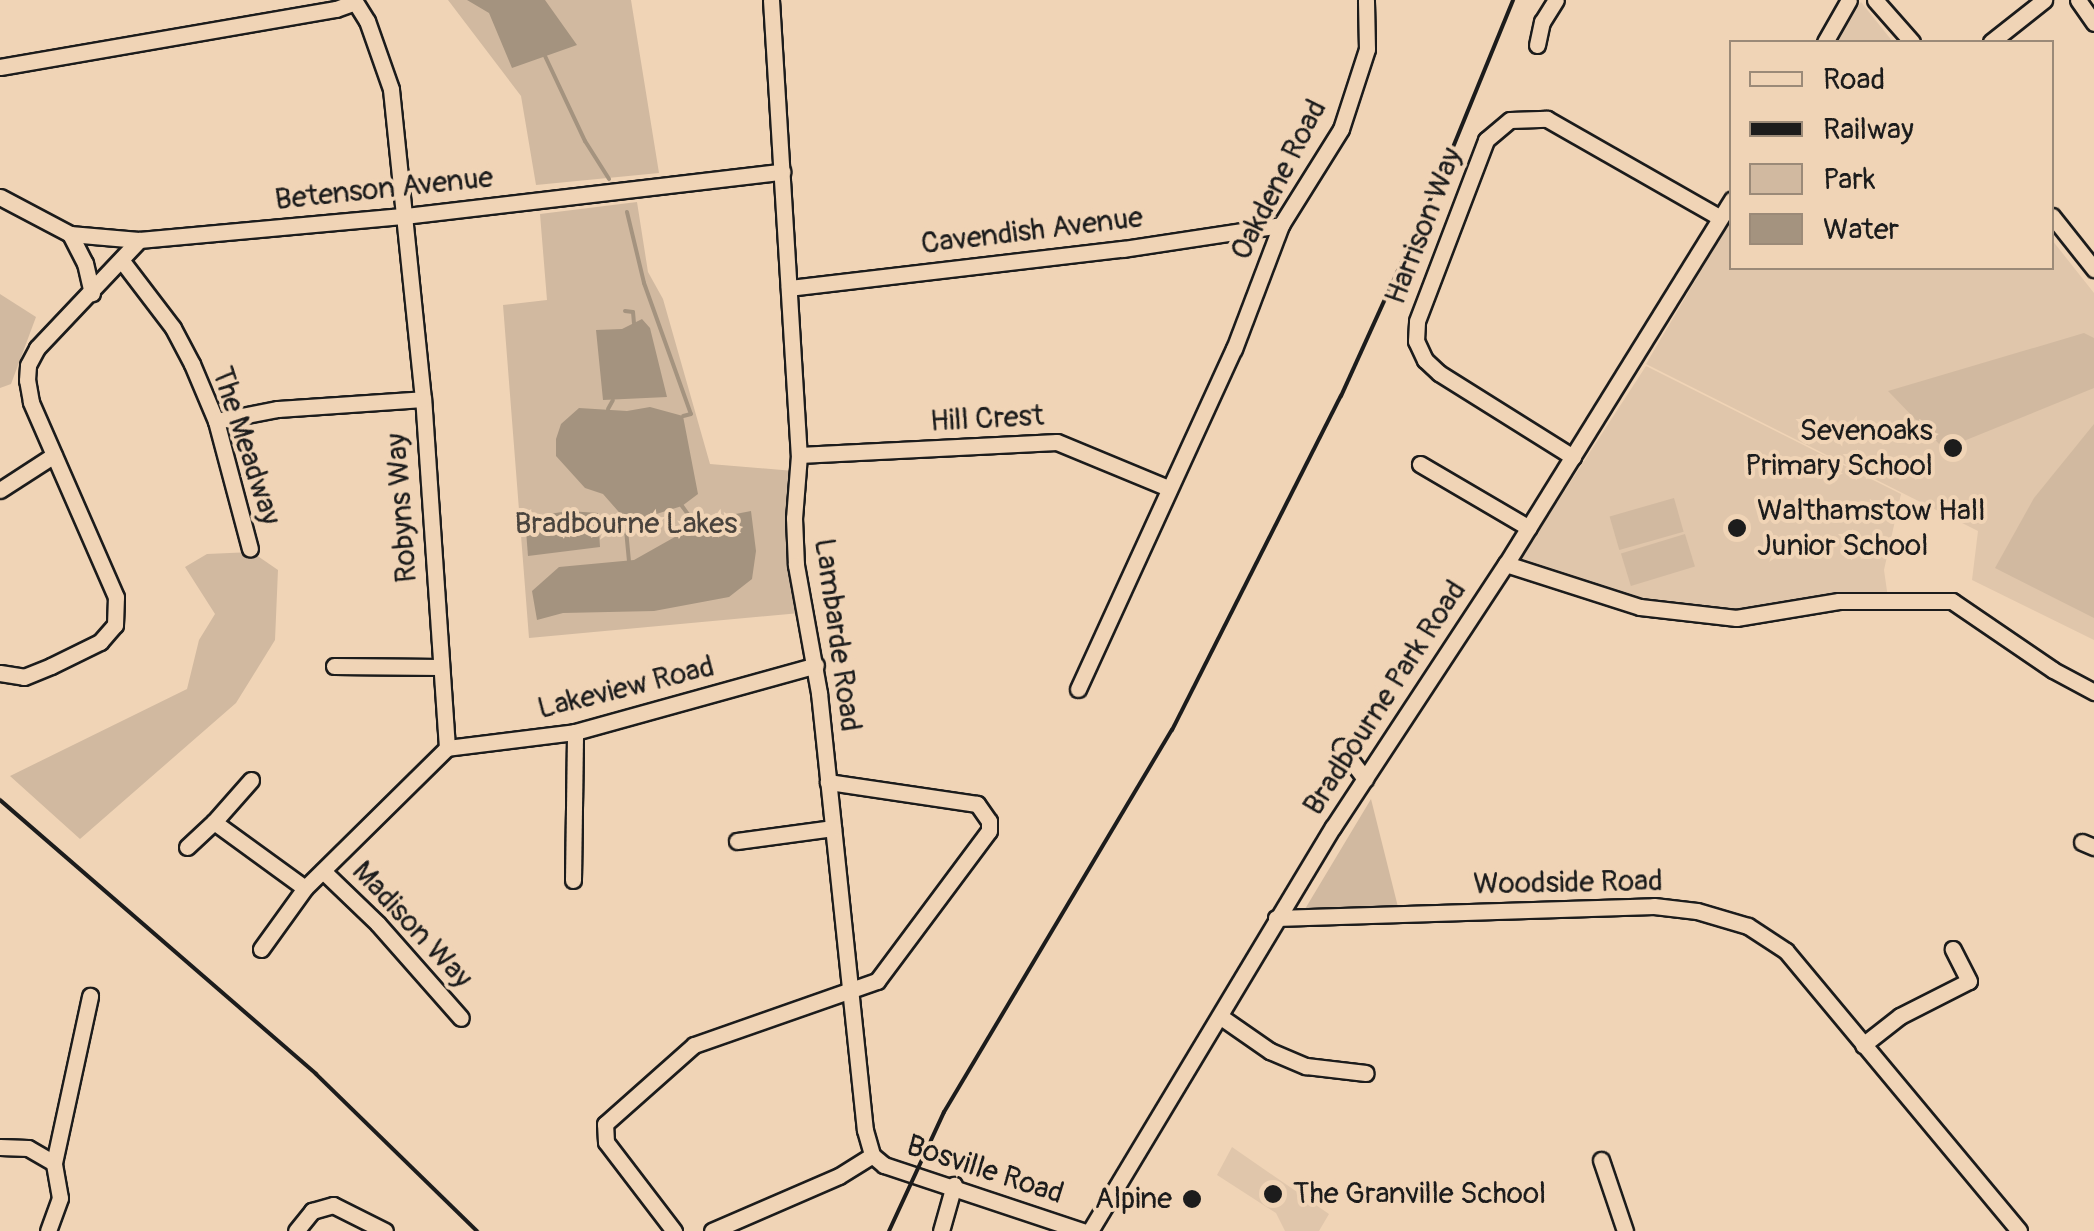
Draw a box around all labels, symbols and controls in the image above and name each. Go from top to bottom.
legend [1729,40,2054,270]
text: Road [1823,61,1885,98]
street label: Oakdene Road [1223,94,1335,266]
text: Railway [1823,111,1914,148]
street label: Harrison Way [1378,143,1470,309]
street label: Betenson Avenue [273,160,495,218]
text: Park [1823,161,1876,198]
street label: Cavendish Avenue [919,200,1145,262]
text: Water [1823,211,1899,248]
street label: The Meadway [204,362,288,530]
street label: Hill Crest [929,398,1045,440]
place label: Sevenoaks Primary School [1745,413,1933,484]
street label: Robyns Way [379,432,425,584]
marker: Sevenoaks Primary School [1942,437,1964,459]
place label: Walthamstow Hall Junior School [1757,493,1985,564]
park label: Bradbourne Lakes [515,506,737,542]
marker: Walthamstow Hall Junior School [1726,517,1748,539]
street label: Lambarde Road [806,536,868,734]
street label: Bradbourne Park Road [1296,574,1474,822]
street label: Lakeview Road [534,649,718,727]
street label: Madison Way [344,854,480,996]
street label: Woodside Road [1473,863,1663,903]
street label: Bosville Road [902,1128,1068,1212]
place label: The Granville School [1293,1176,1546,1212]
place label: Alpine [1094,1181,1172,1217]
marker: The Granville School [1262,1183,1284,1205]
marker: Alpine [1181,1188,1203,1210]

